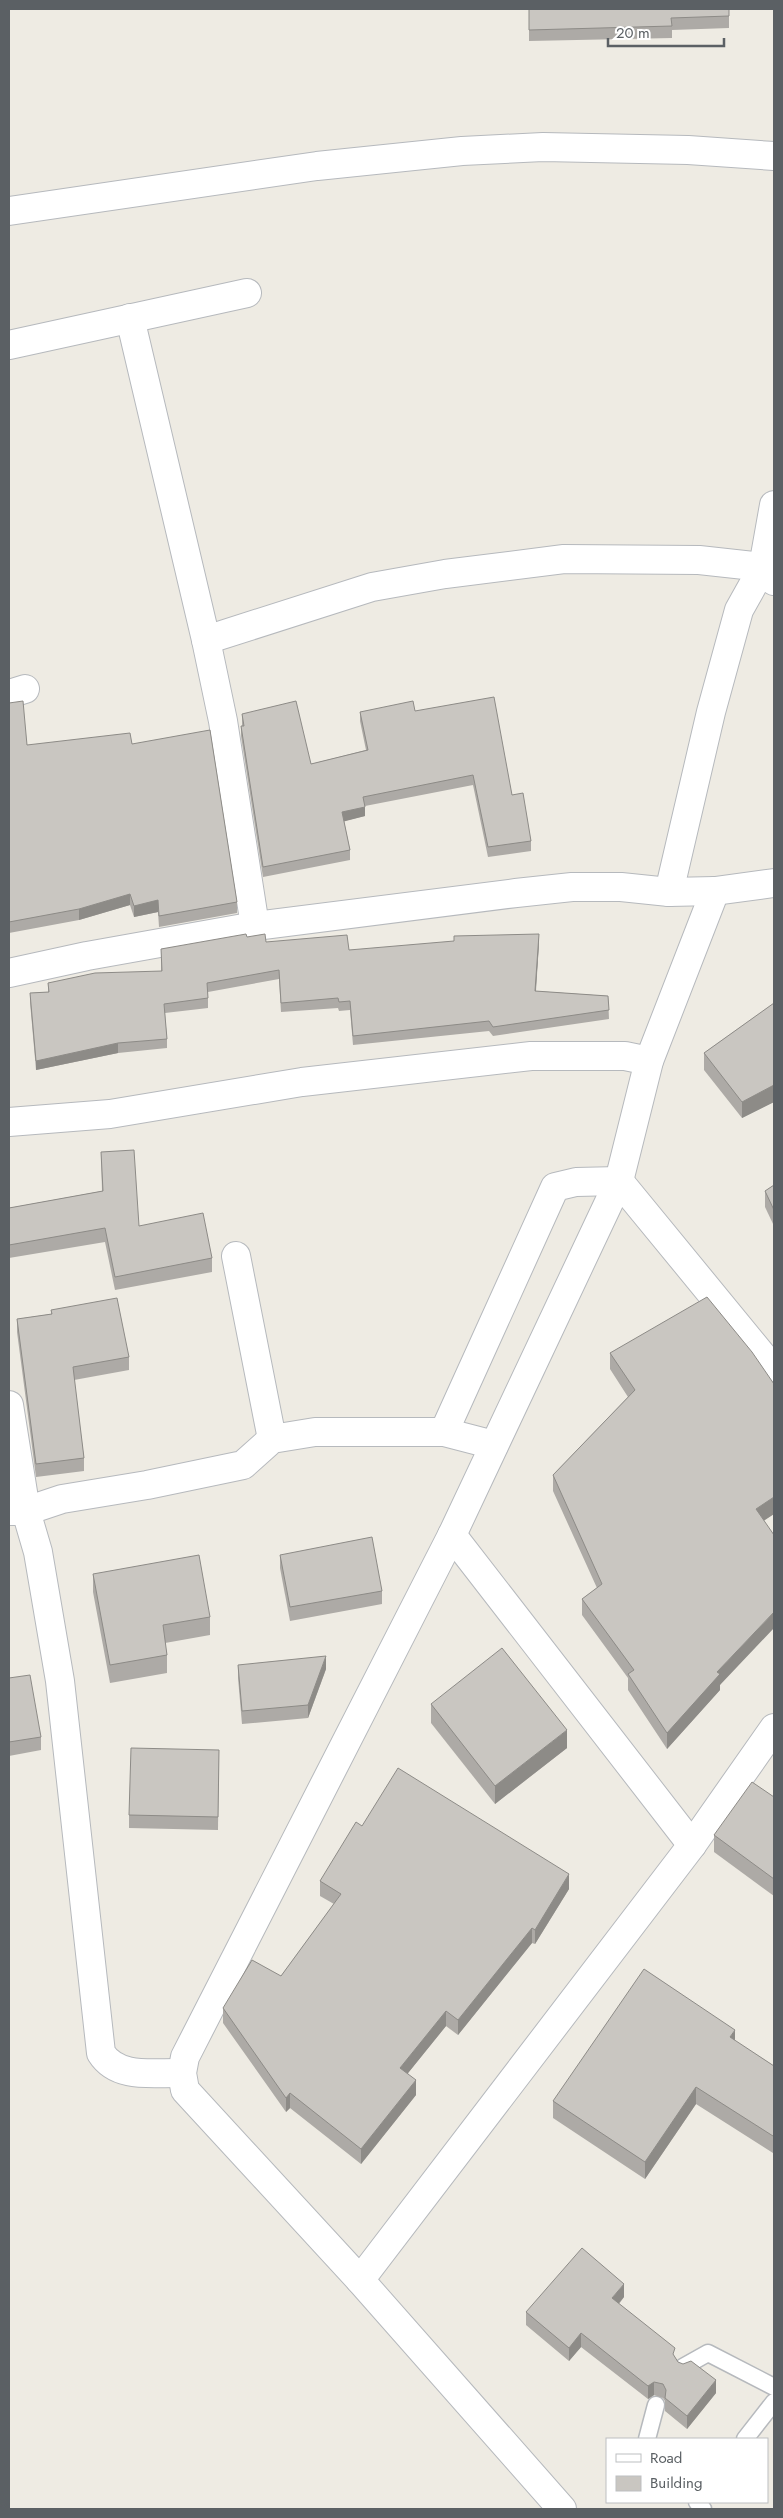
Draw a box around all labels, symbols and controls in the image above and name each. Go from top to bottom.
scale bar [608,15,724,47]
text: 20 m [616,22,650,44]
legend [606,2438,768,2503]
text: Road [650,2447,682,2469]
text: Building [650,2472,702,2494]

